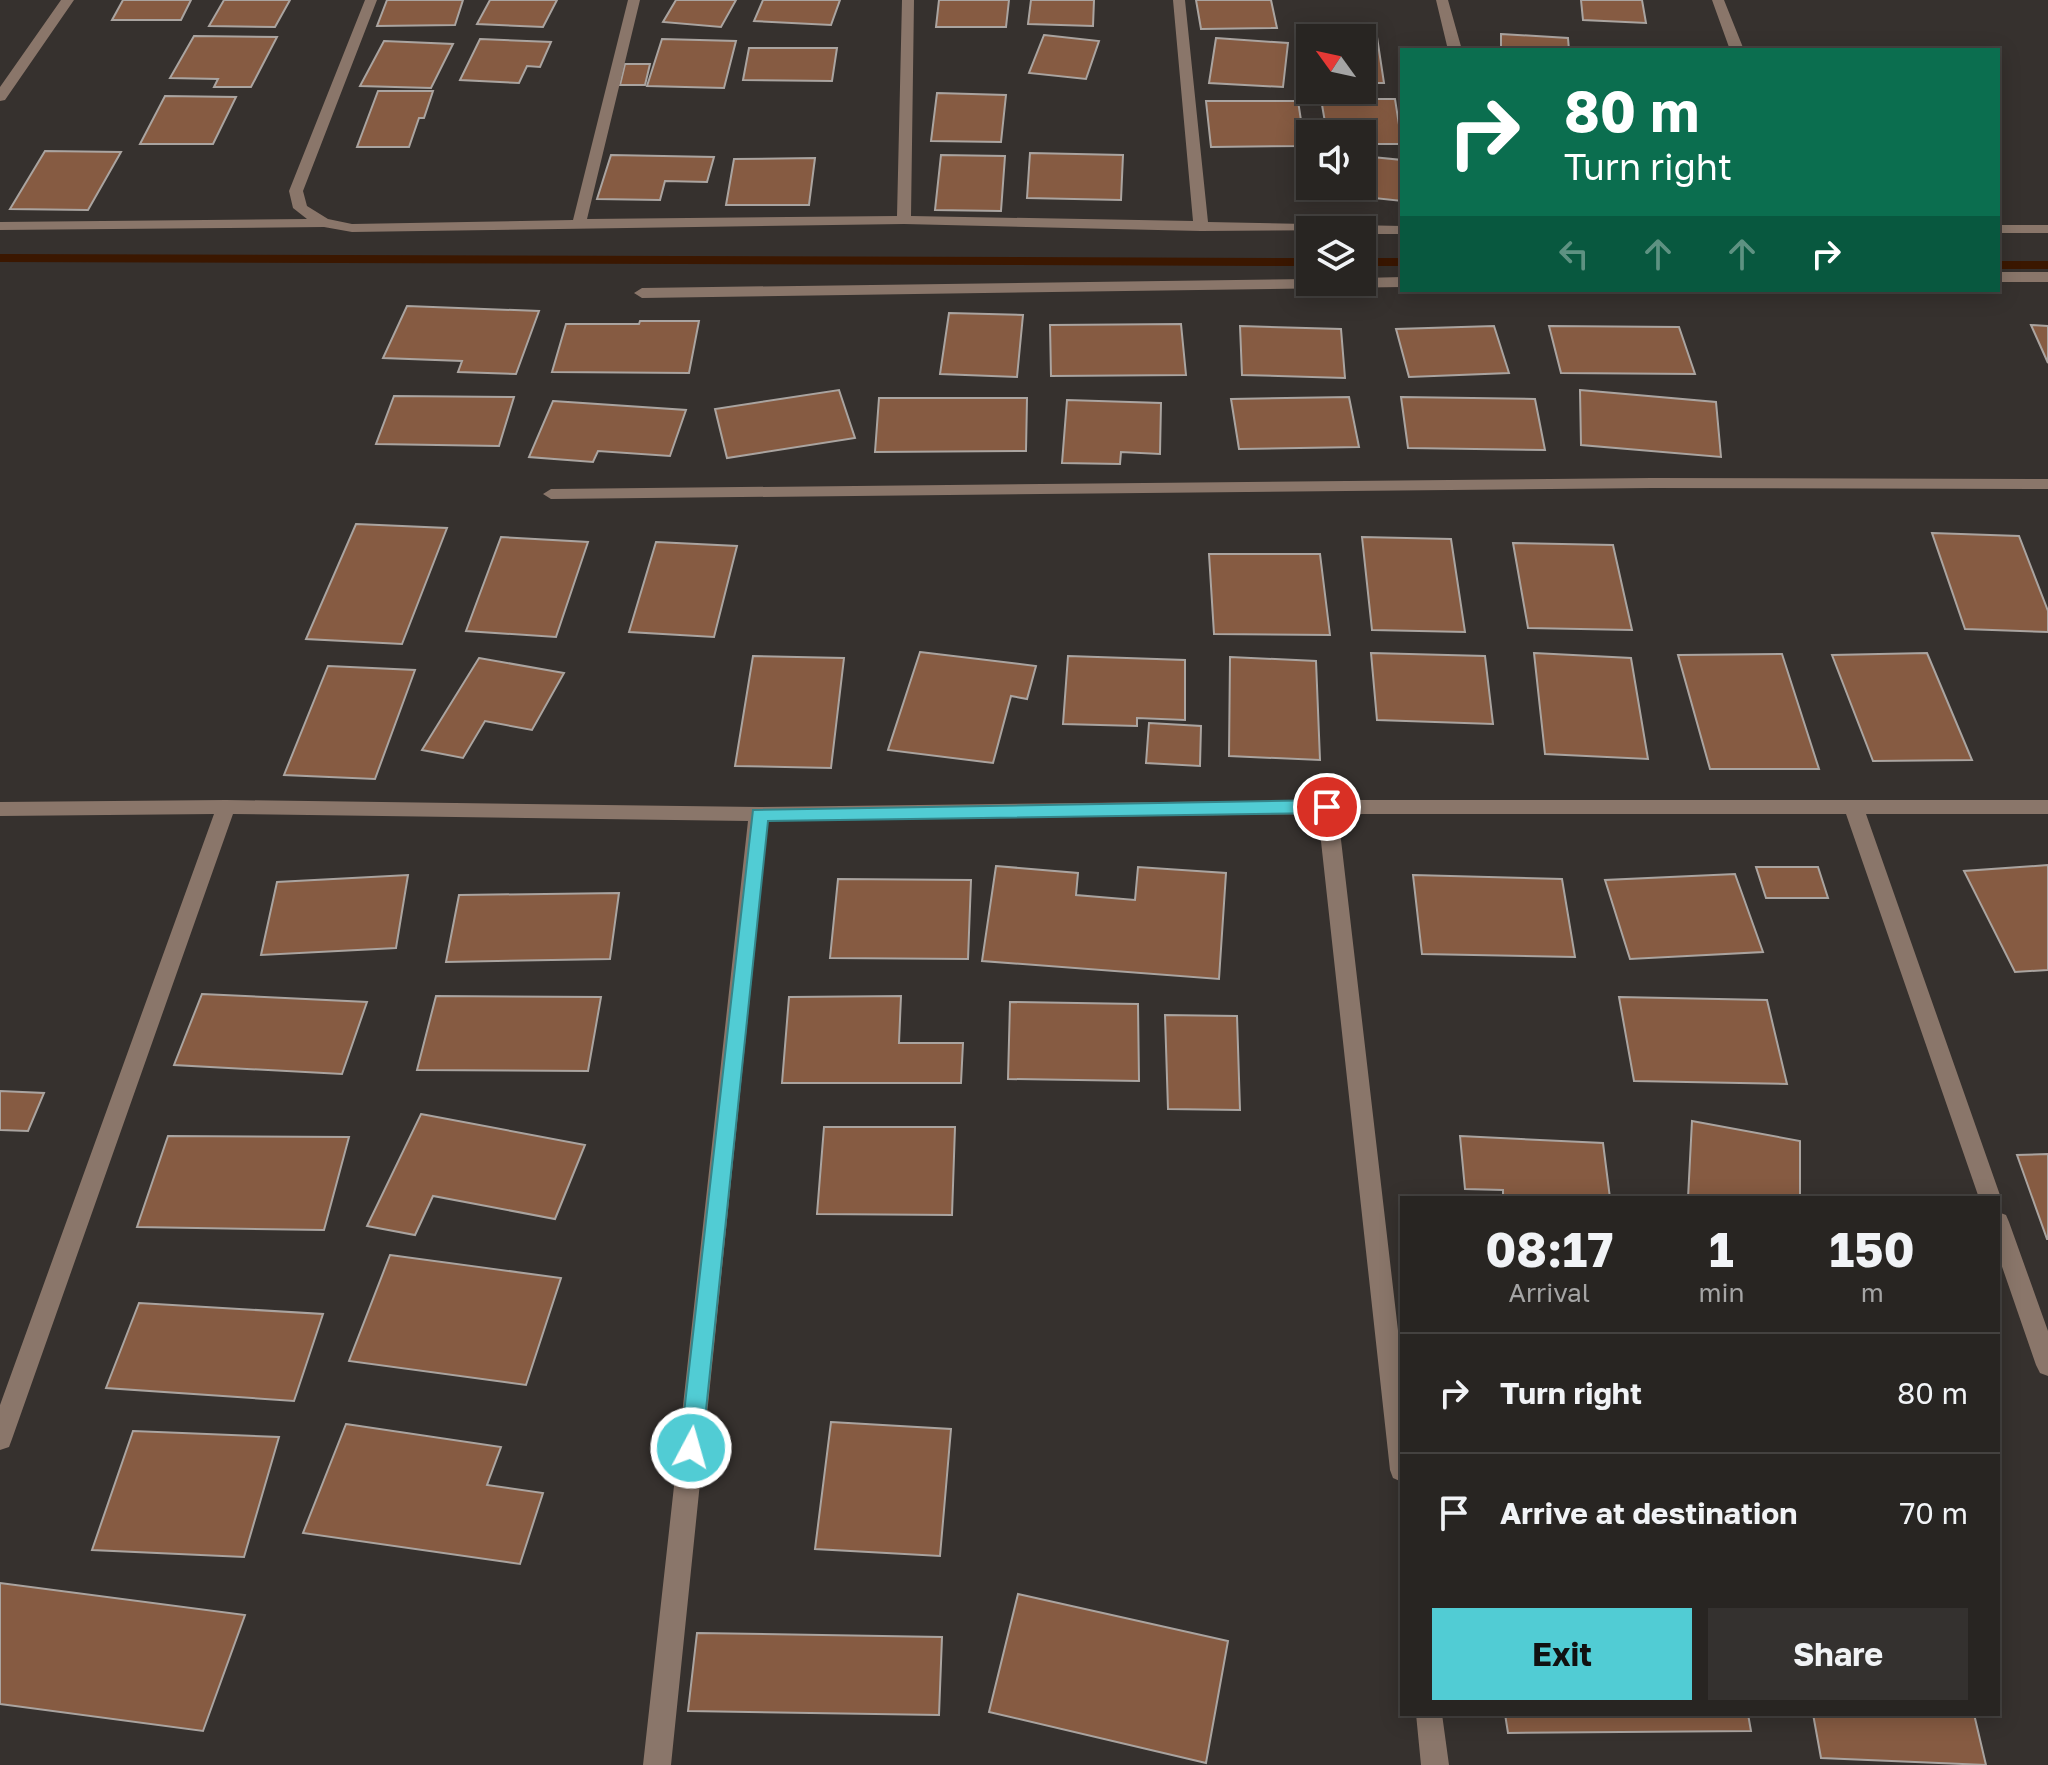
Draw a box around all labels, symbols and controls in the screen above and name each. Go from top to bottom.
north arrow [1296,24,1376,104]
map controls [1296,24,1376,296]
text: 80 m [1564,77,1699,144]
icon: right [1432,80,1536,184]
button: sound [1296,120,1376,200]
text: Turn right [1564,145,1732,188]
button: layers [1296,216,1376,296]
icon: left [1552,232,1596,276]
icon: ahead [1636,232,1680,276]
icon: ahead [1720,232,1764,276]
icon: right [1804,232,1848,276]
pin [1293,773,1361,841]
icon: arrive [1305,785,1349,829]
text: 08:17 [1485,1220,1613,1278]
text: 1 [1709,1220,1734,1278]
text: 150 [1830,1220,1915,1278]
text: Arrival [1509,1277,1590,1308]
text: min [1698,1277,1744,1308]
text: m [1861,1277,1884,1308]
icon: right [1432,1371,1476,1415]
text: Turn right [1500,1375,1642,1411]
text: 80 m [1897,1375,1968,1411]
position arrow [649,1406,733,1490]
icon: arrive [1432,1491,1476,1535]
text: Arrive at destination [1500,1495,1797,1531]
text: 70 m [1899,1495,1968,1531]
button: Exit [1432,1608,1692,1700]
button: Share [1708,1608,1968,1700]

